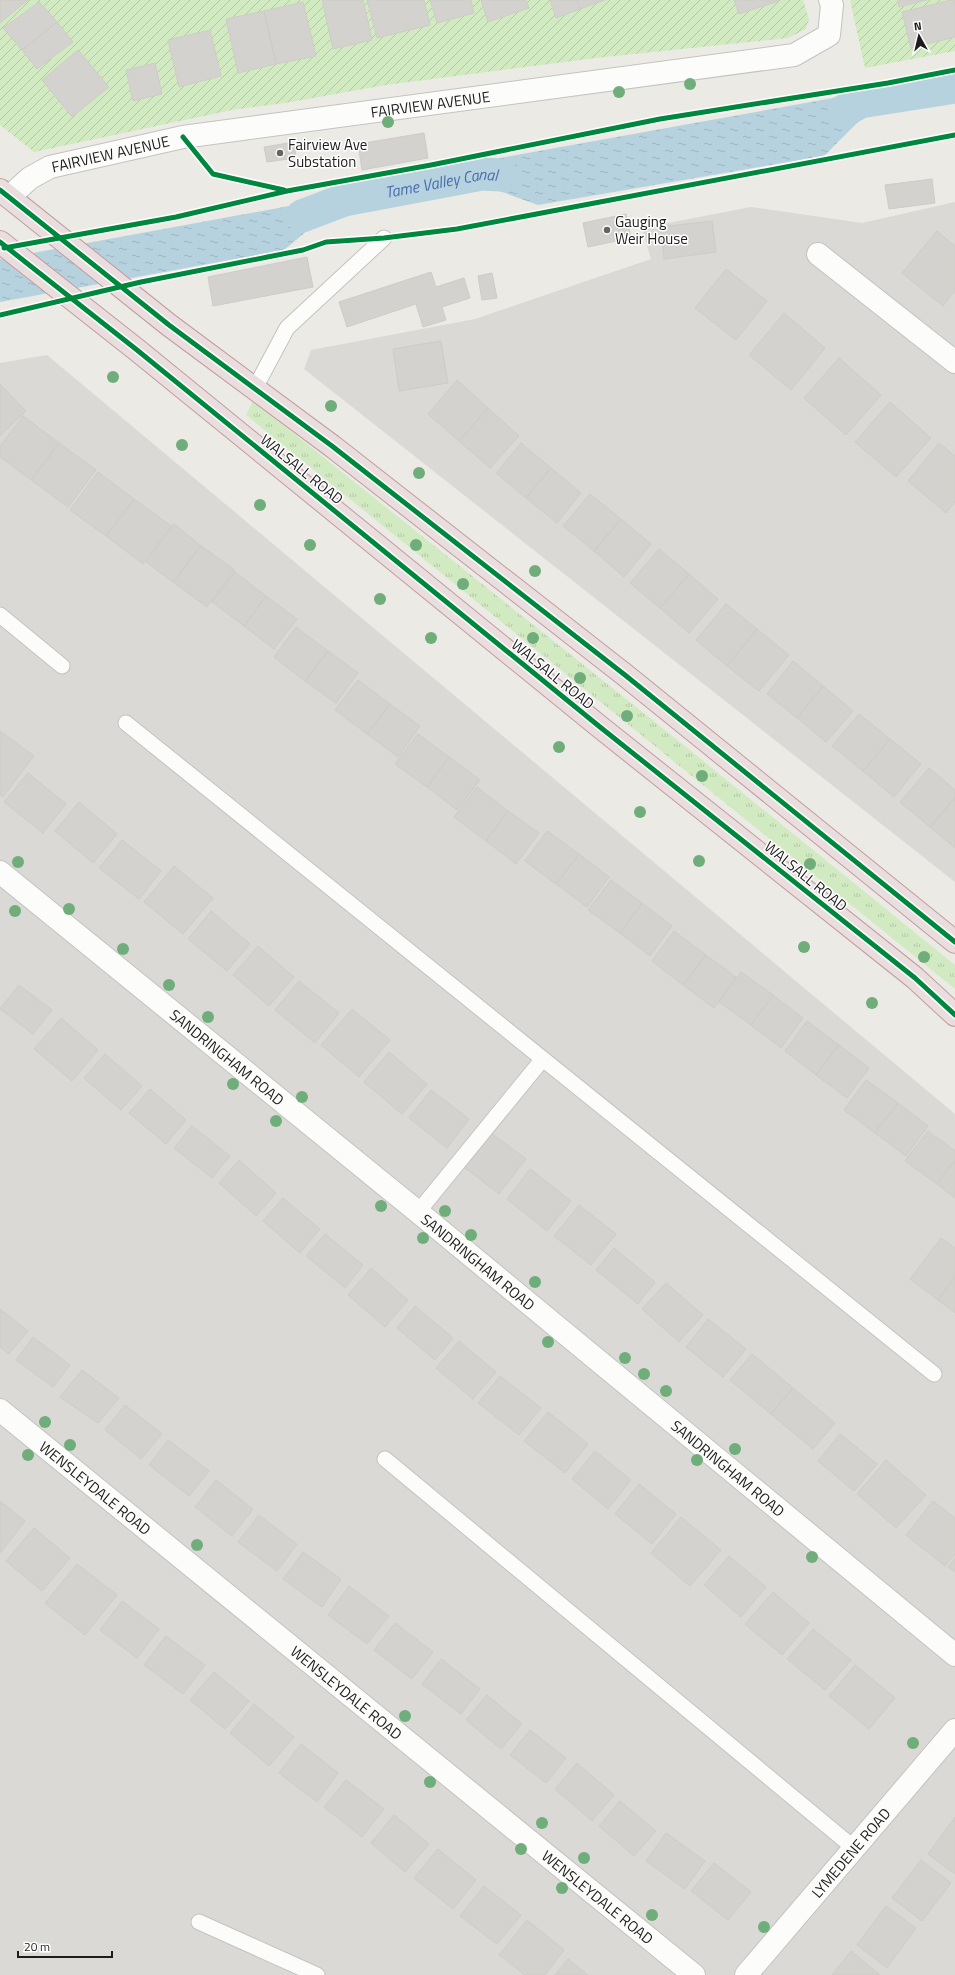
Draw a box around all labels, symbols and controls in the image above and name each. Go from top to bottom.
north arrow [899,16,939,56]
text: N [913,18,922,35]
street label: FAIRVIEW AVENUE [369,84,491,123]
street label: FAIRVIEW AVENUE [49,129,171,178]
place label: Fairview Ave Substation [288,133,367,173]
marker: Fairview Ave Substation [275,148,285,158]
water label: Tame Valley Canal [383,162,500,204]
place label: Gauging Weir House [615,210,688,250]
marker: Gauging Weir House [602,225,612,235]
street label: WALSALL ROAD [255,428,349,510]
street label: WALSALL ROAD [506,633,600,715]
street label: WALSALL ROAD [759,835,853,917]
street label: SANDRINGHAM ROAD [165,1003,290,1111]
street label: SANDRINGHAM ROAD [416,1208,540,1316]
street label: SANDRINGHAM ROAD [666,1414,790,1522]
street label: WENSLEYDALE ROAD [35,1435,156,1540]
street label: WENSLEYDALE ROAD [286,1640,408,1745]
street label: LYMEDENE ROAD [805,1802,896,1903]
street label: WENSLEYDALE ROAD [537,1844,659,1949]
scale bar [18,1933,112,1959]
text: 20 m [24,1937,50,1956]

